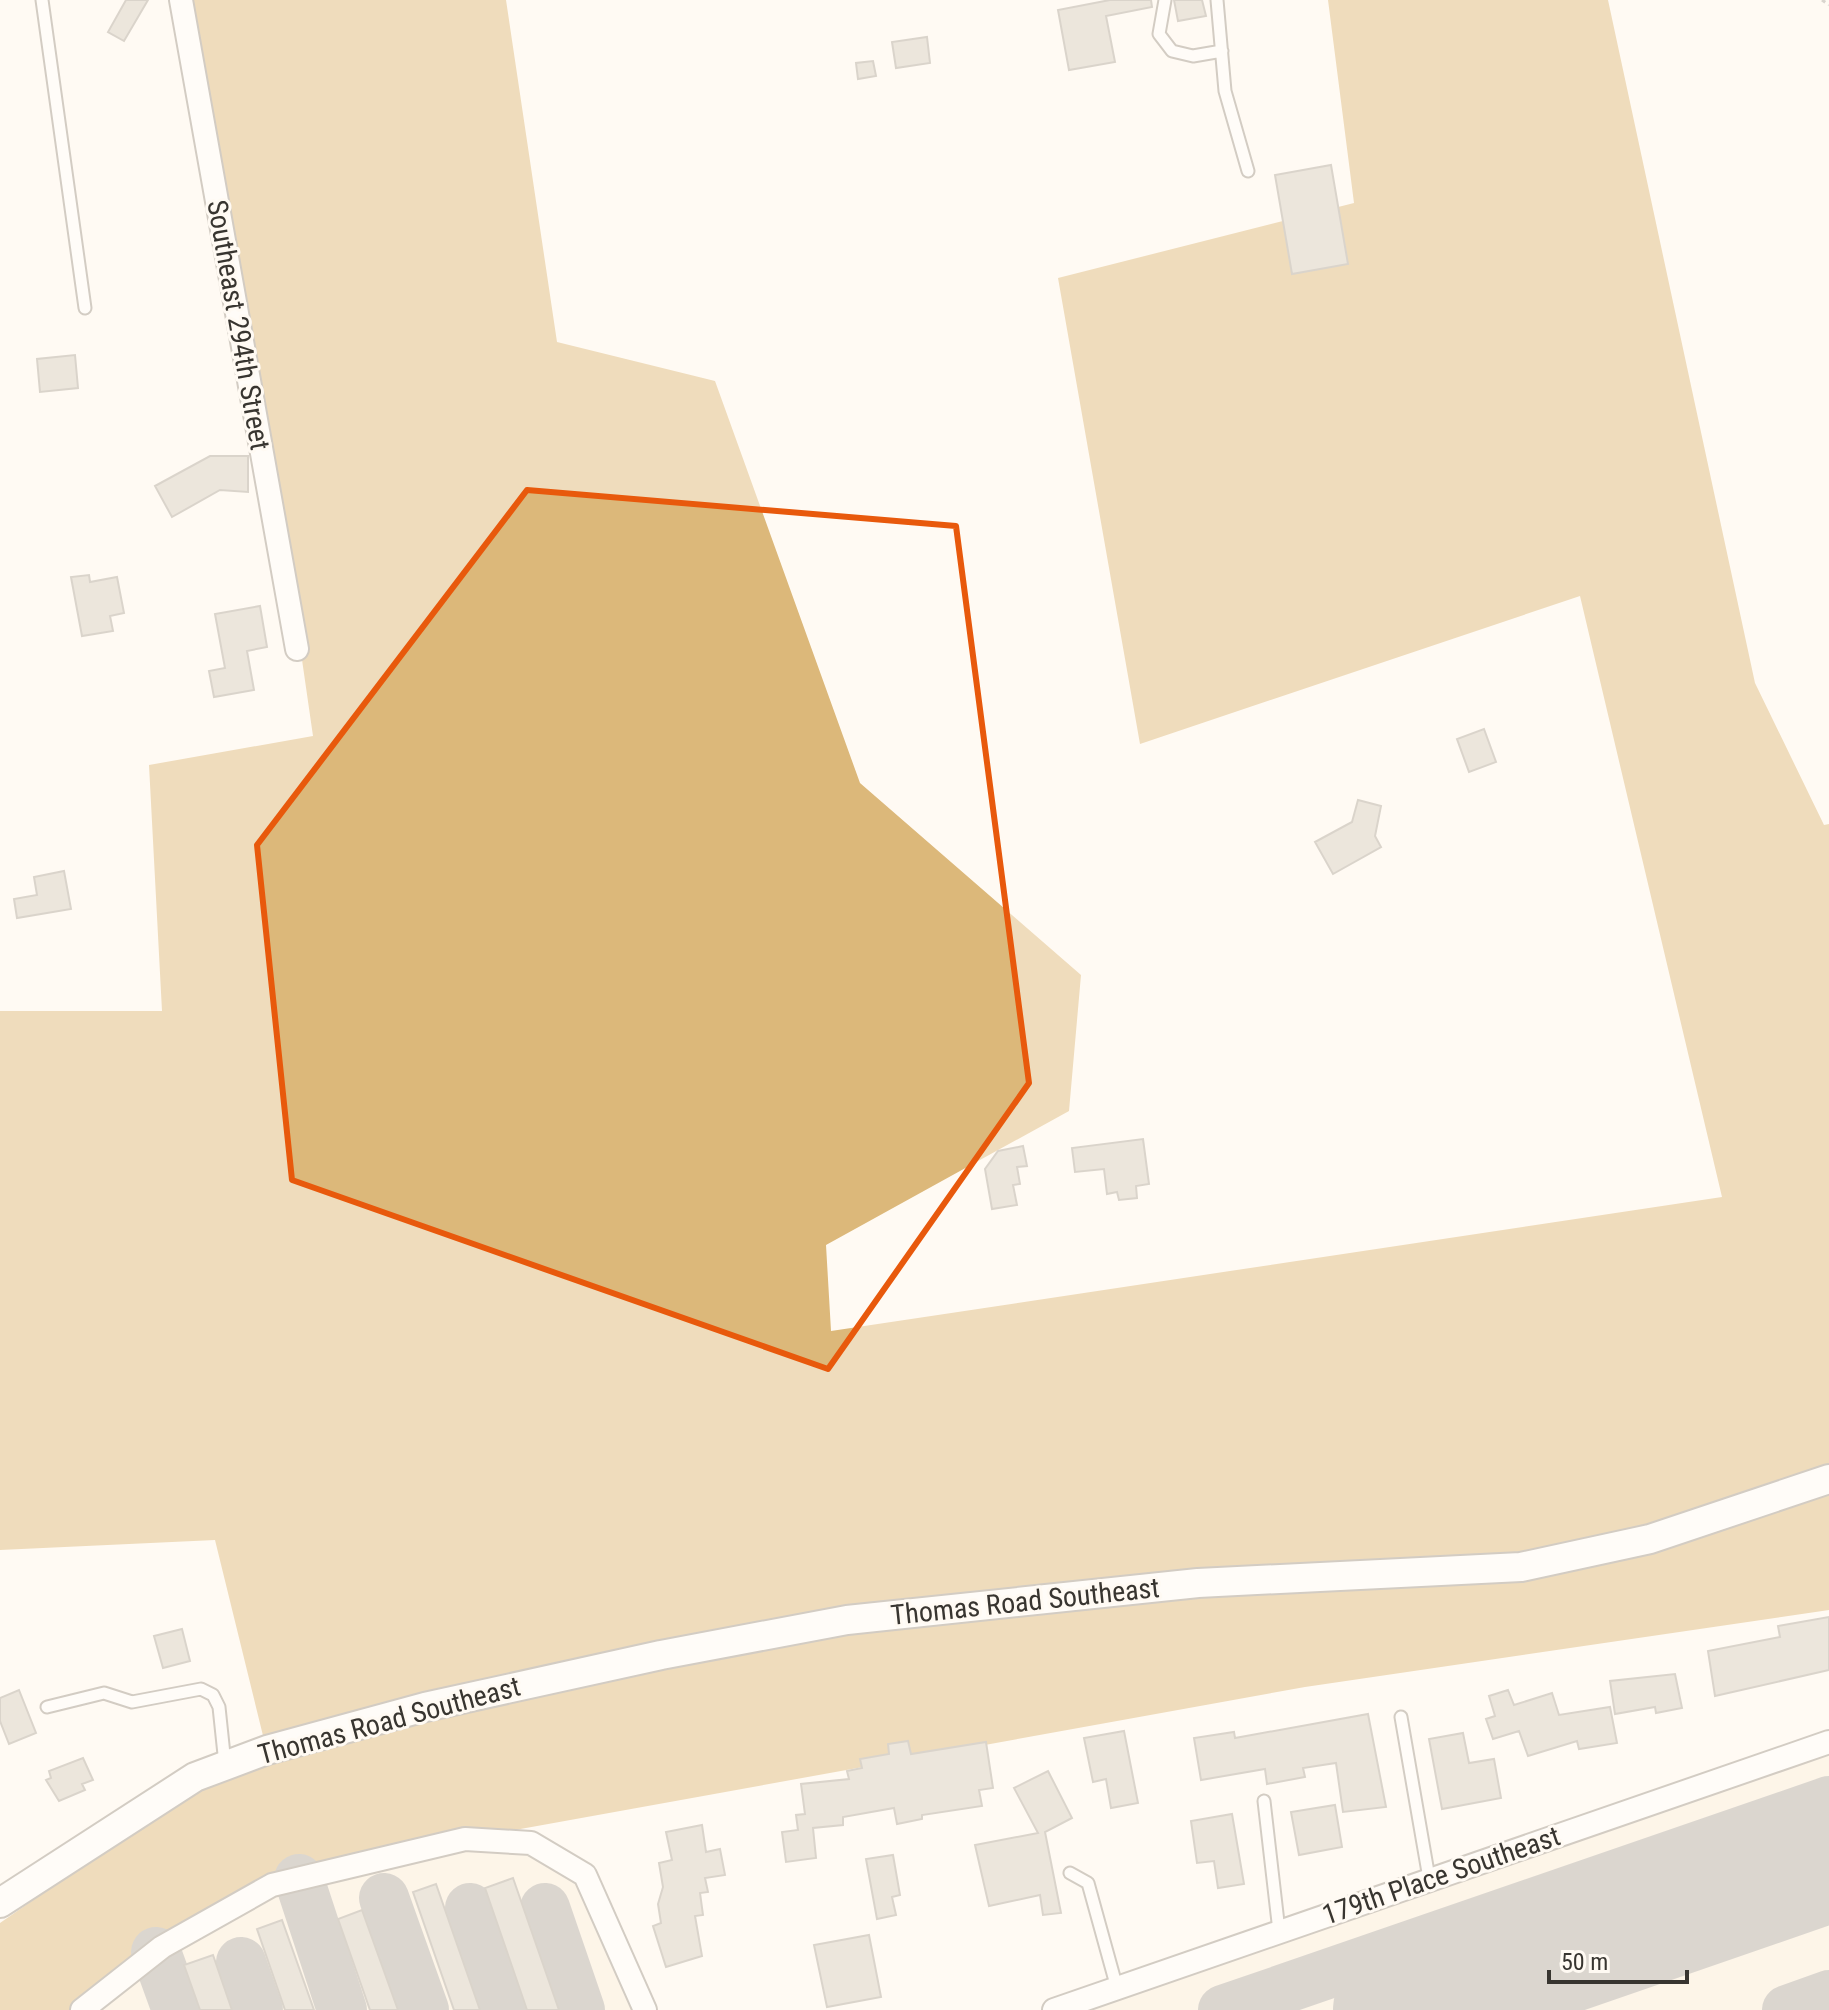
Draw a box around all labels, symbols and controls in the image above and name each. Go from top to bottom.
street label: Southeast 294th Street [200,198,277,453]
street label: Thomas Road Southeast [889,1571,1161,1632]
street label: Thomas Road Southeast [254,1670,524,1771]
street label: 179th Place Southeast [1318,1819,1564,1932]
scale bar [1549,1934,1687,1984]
text: 50 m [1561,1948,1608,1976]

